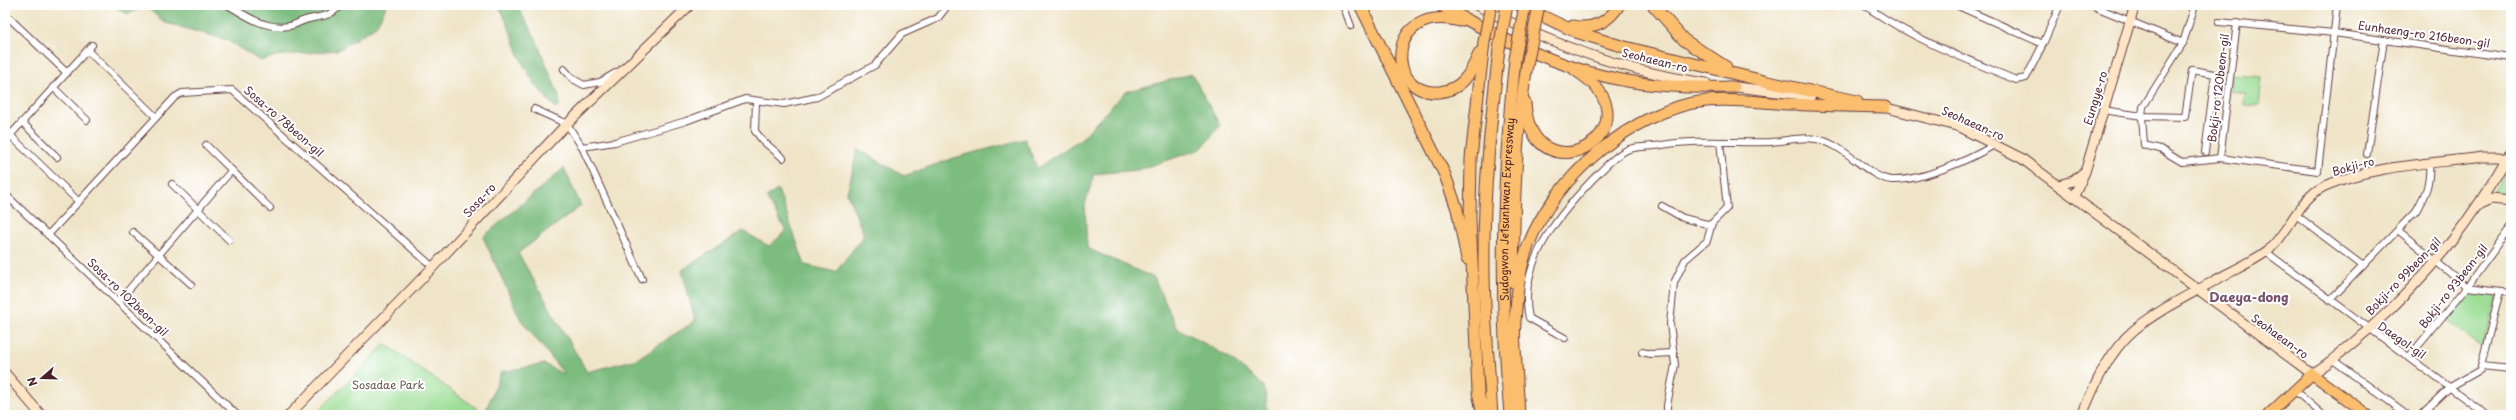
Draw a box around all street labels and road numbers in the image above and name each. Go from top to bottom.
street label: Eunhaeng-ro 216beon-gil [2357,16,2491,52]
street label: Bokji-ro 120beon-gil [2203,33,2233,143]
street label: Seohaean-ro [1620,44,1690,76]
street label: Eungye-ro [2079,69,2111,127]
street label: Sosa-ro 78beon-gil [240,82,328,160]
street label: Seohaean-ro [1939,102,2007,144]
street label: Sudogwon Je1sunhwan Expressway [1495,117,1518,301]
street label: Bokji-ro [2330,152,2376,180]
street label: Sosa-ro [459,179,499,221]
street label: Bokji-ro 99beon-gil [2361,233,2445,319]
street label: Bokji-ro 93beon-gil [2415,240,2491,332]
street label: Sosa-ro 102beon-gil [84,254,172,340]
street label: Seohaean-ro [2248,309,2312,363]
street label: Daegol-gil [2375,317,2429,363]

